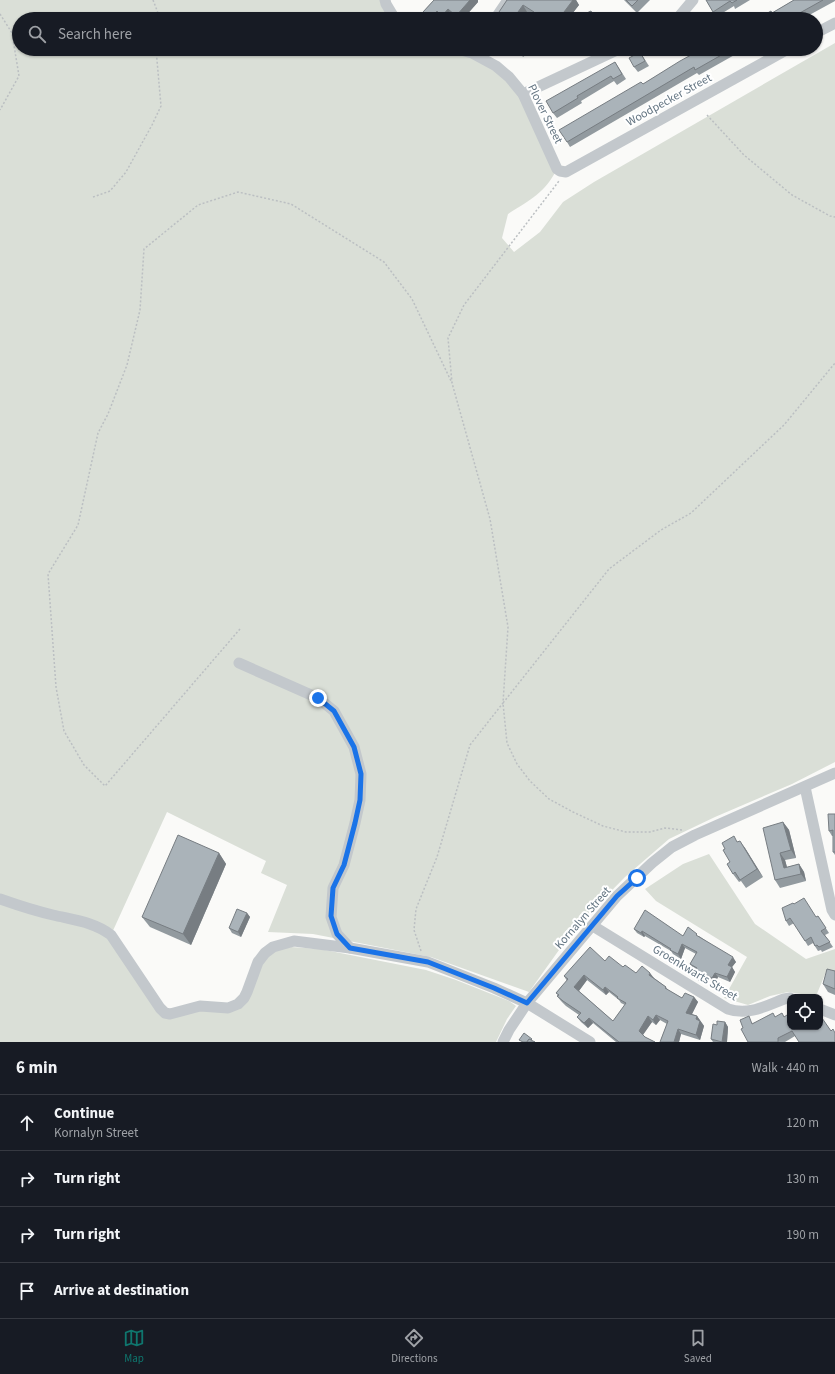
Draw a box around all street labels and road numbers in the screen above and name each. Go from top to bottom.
street label: Woodpecker Street [623,69,715,131]
street label: Plover Street [523,81,567,147]
street label: Kornalyn Street [551,883,615,953]
street label: Groenkwarts Street [649,941,741,1005]

